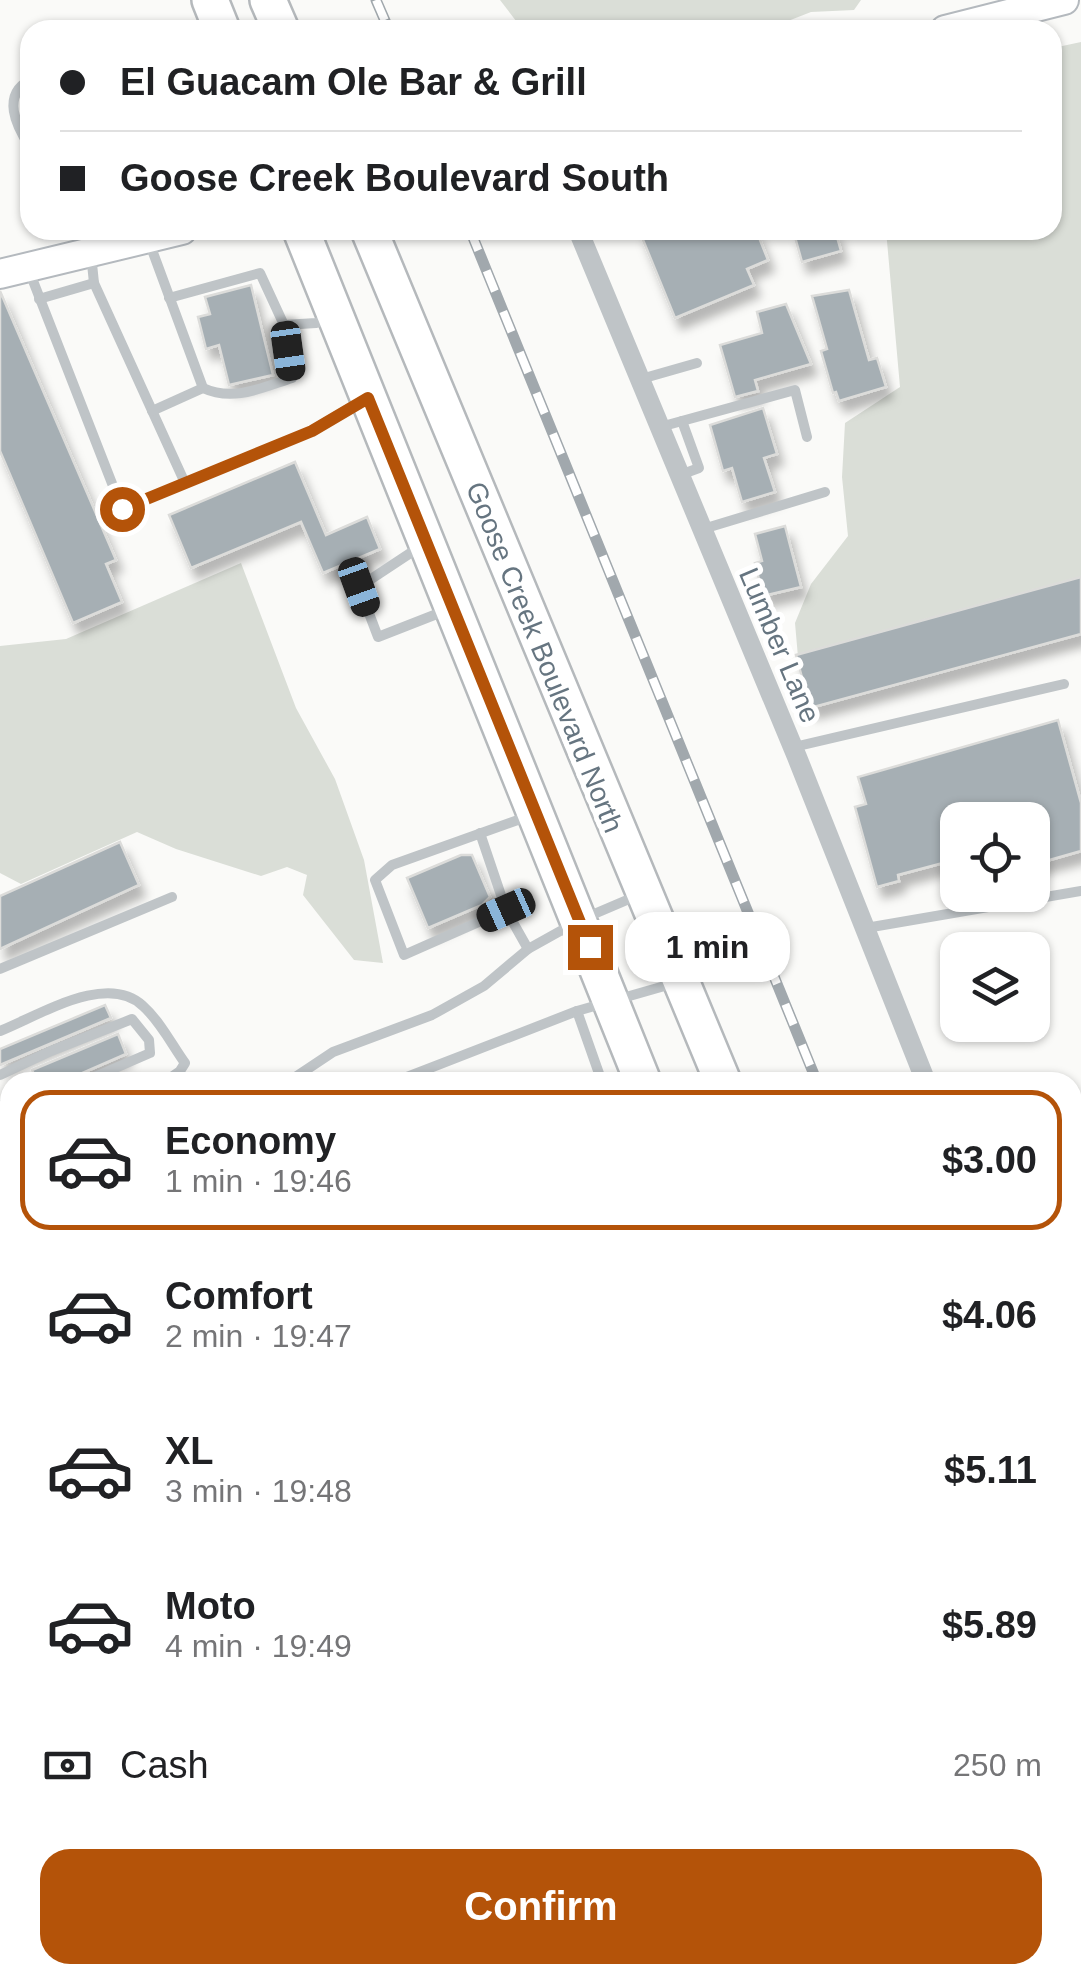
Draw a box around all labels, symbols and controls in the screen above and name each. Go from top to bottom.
text: El Guacam Ole Bar & Grill [120,61,587,103]
text: Goose Creek Boulevard South [120,157,669,199]
car [269,319,307,383]
street label: Goose Creek Boulevard North [460,477,629,837]
route start [100,487,145,532]
car [335,554,383,620]
street label: Lumber Lane [733,563,826,727]
map controls [940,802,1050,1042]
button: locate [940,802,1050,912]
car [472,884,540,936]
callout: 1 min [625,912,790,982]
route end [568,925,613,970]
text: 1 min [666,929,749,965]
button: layers [940,932,1050,1042]
icon: car [45,1115,135,1205]
text: Economy [165,1120,336,1162]
text: $3.00 [942,1139,1037,1181]
text: 1 min · 19:46 [165,1163,352,1199]
icon: car [45,1270,135,1360]
text: Comfort [165,1275,313,1317]
text: $4.06 [942,1294,1037,1336]
text: 2 min · 19:47 [165,1318,352,1354]
icon: car [45,1425,135,1515]
text: XL [165,1430,214,1472]
text: $5.11 [944,1449,1037,1491]
text: 3 min · 19:48 [165,1473,352,1509]
icon: car [45,1580,135,1670]
text: Moto [165,1585,256,1627]
text: $5.89 [942,1604,1037,1646]
text: 4 min · 19:49 [165,1628,352,1664]
icon: cash [40,1738,95,1793]
text: Cash [120,1744,209,1786]
text: 250 m [953,1747,1042,1783]
button: Confirm [40,1849,1042,1964]

